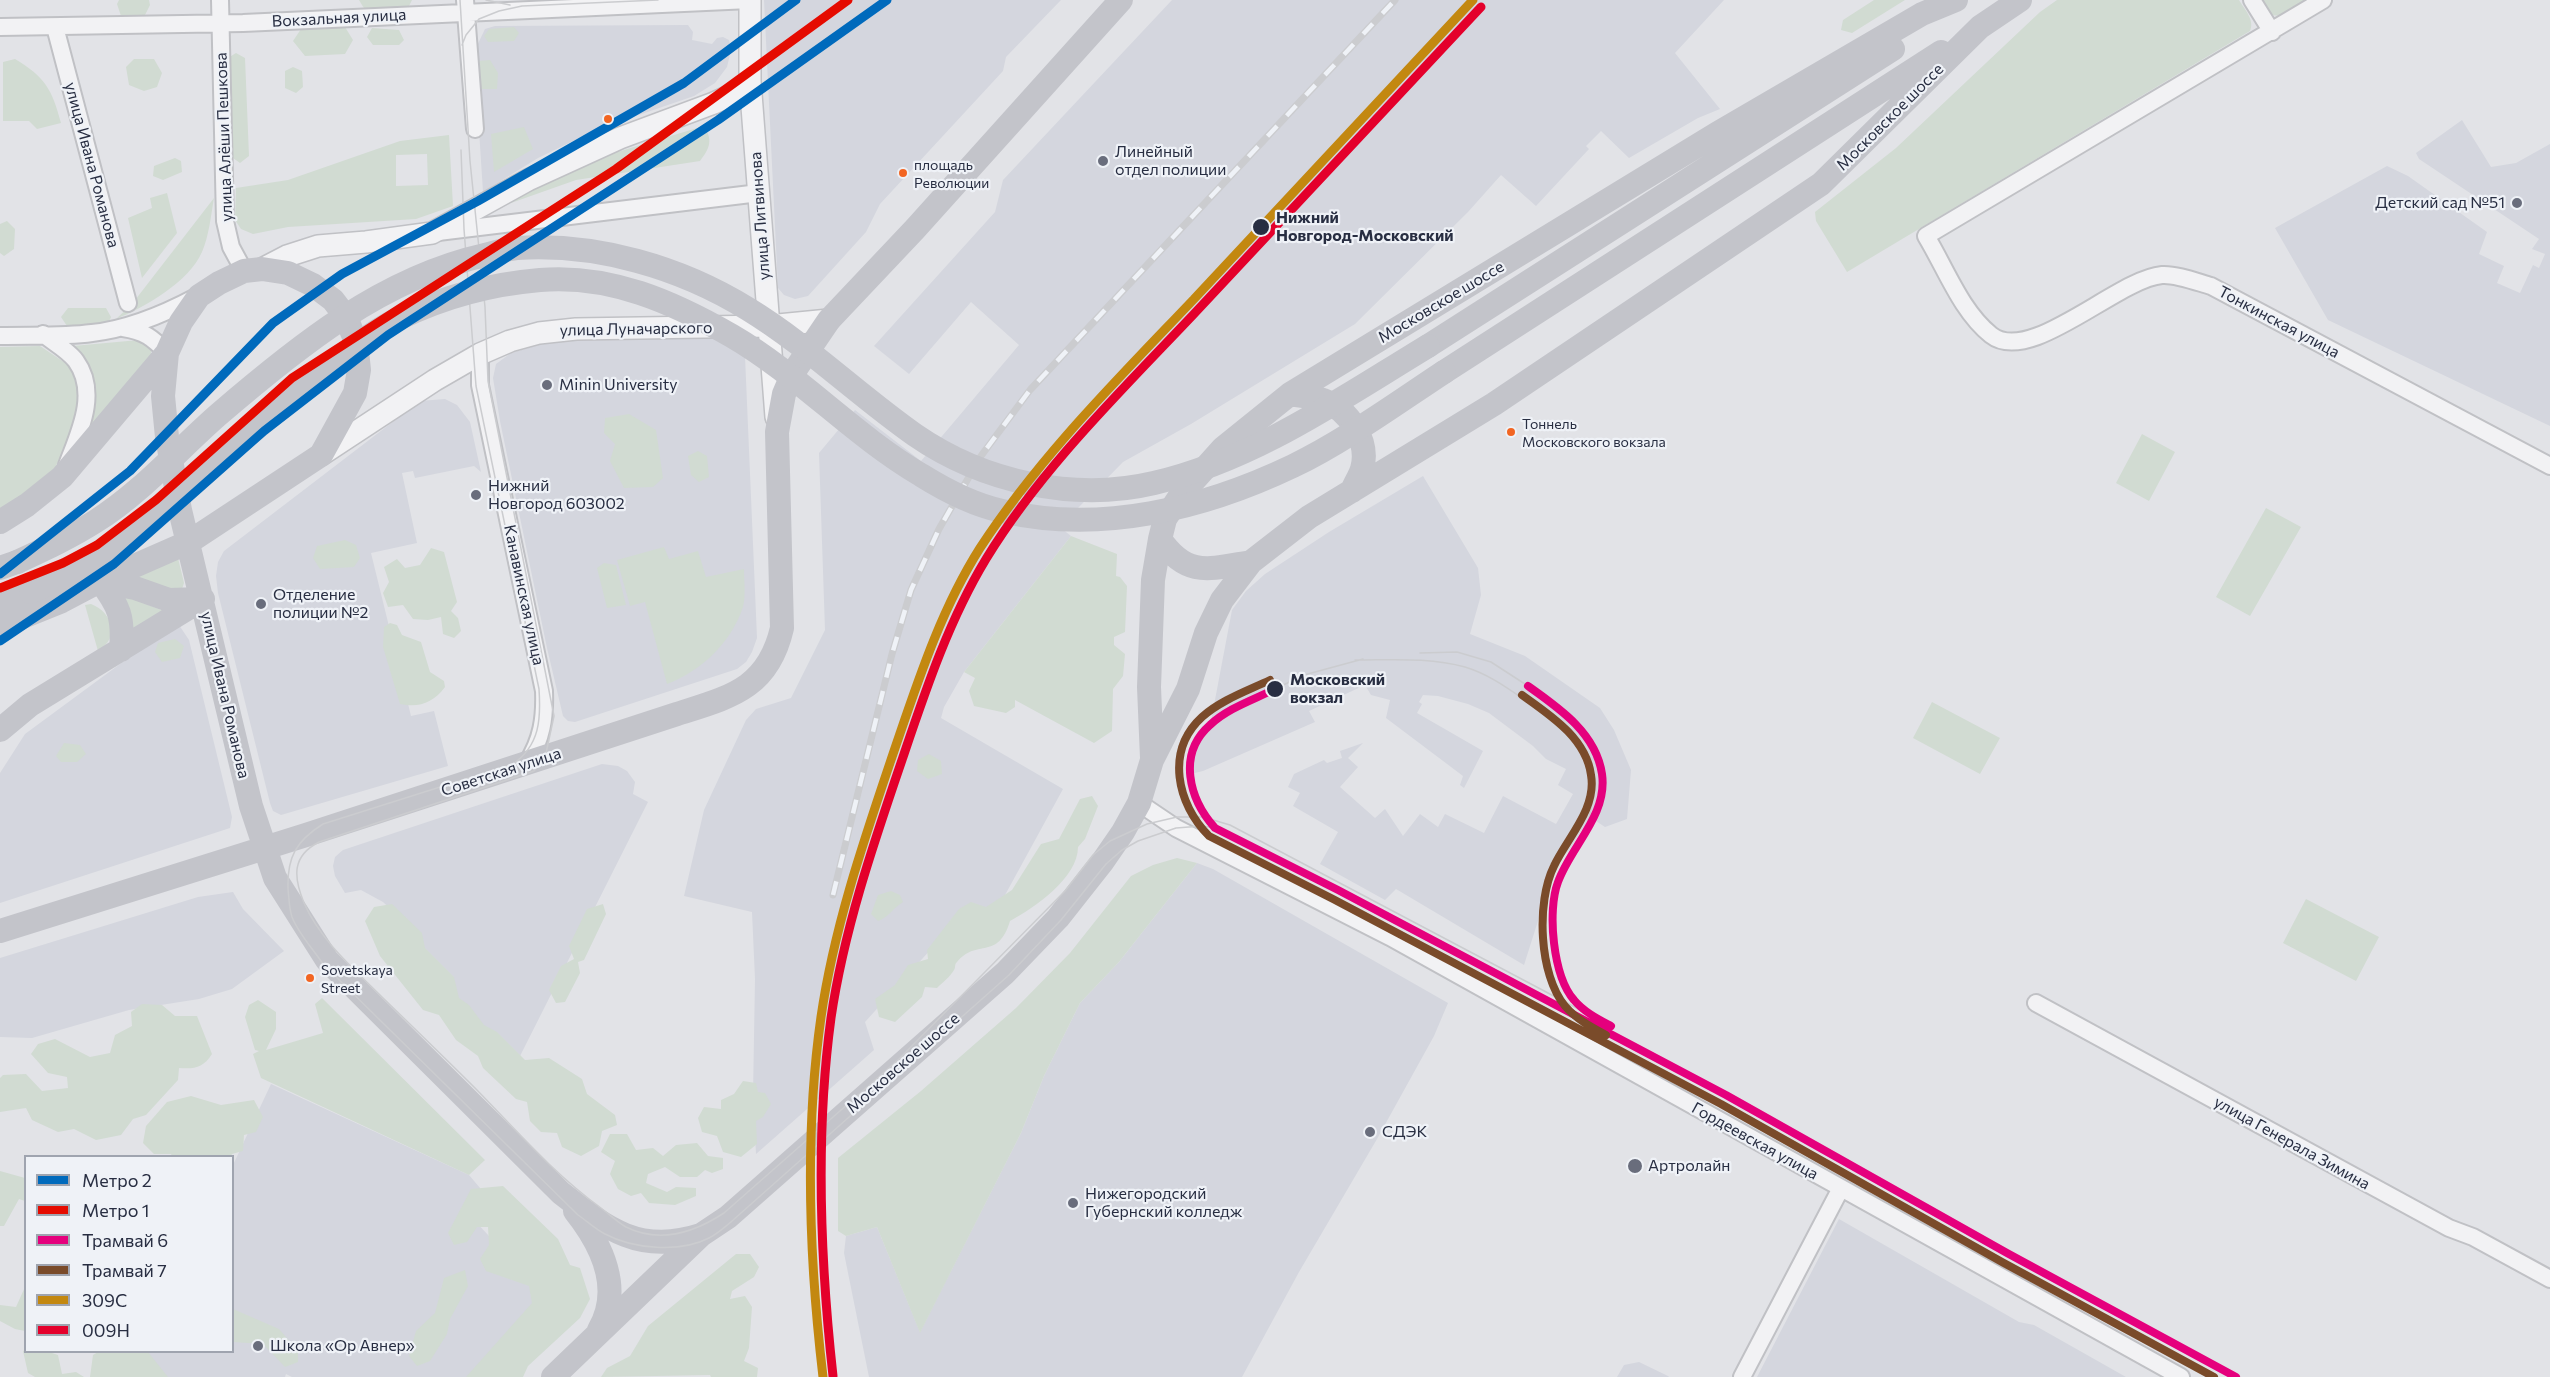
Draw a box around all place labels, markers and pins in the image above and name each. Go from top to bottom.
unlabelled marker [602,113,614,125]
place label: Линейный отдел полиции [1115,142,1226,180]
marker: Линейный отдел полиции [1096,154,1110,168]
place label: площадь Революции [914,157,989,190]
marker: площадь Революции [897,167,909,179]
place label: Детский сад №51 [2375,193,2505,213]
marker: Детский сад №51 [2510,196,2524,210]
place label: Нижний Новгород-Московский [1276,208,1454,246]
marker: Нижний Новгород-Московский [1251,217,1271,237]
place label: Minin University [559,375,678,395]
marker: Minin University [540,378,554,392]
place label: Тоннель Московского вокзала [1522,416,1666,448]
marker: Тоннель Московского вокзала [1505,426,1517,438]
place label: Нижний Новгород 603002 [488,476,625,514]
marker: Нижний Новгород 603002 [469,488,483,502]
place label: Отделение полиции №2 [273,585,368,623]
marker: Отделение полиции №2 [254,597,268,611]
place label: Московский вокзал [1290,670,1385,708]
marker: Московский вокзал [1265,679,1285,699]
place label: Sovetskaya Street [321,962,393,994]
marker: Sovetskaya Street [304,972,316,984]
place label: СДЭК [1382,1122,1427,1142]
marker: СДЭК [1363,1125,1377,1139]
place label: Артролайн [1648,1156,1730,1176]
marker: Артролайн [1626,1157,1644,1175]
place label: Нижегородский Губернский колледж [1085,1184,1242,1222]
marker: Нижегородский Губернский колледж [1066,1196,1080,1210]
place label: Школа «Ор Авнер» [270,1336,415,1356]
marker: Школа «Ор Авнер» [251,1339,265,1353]

